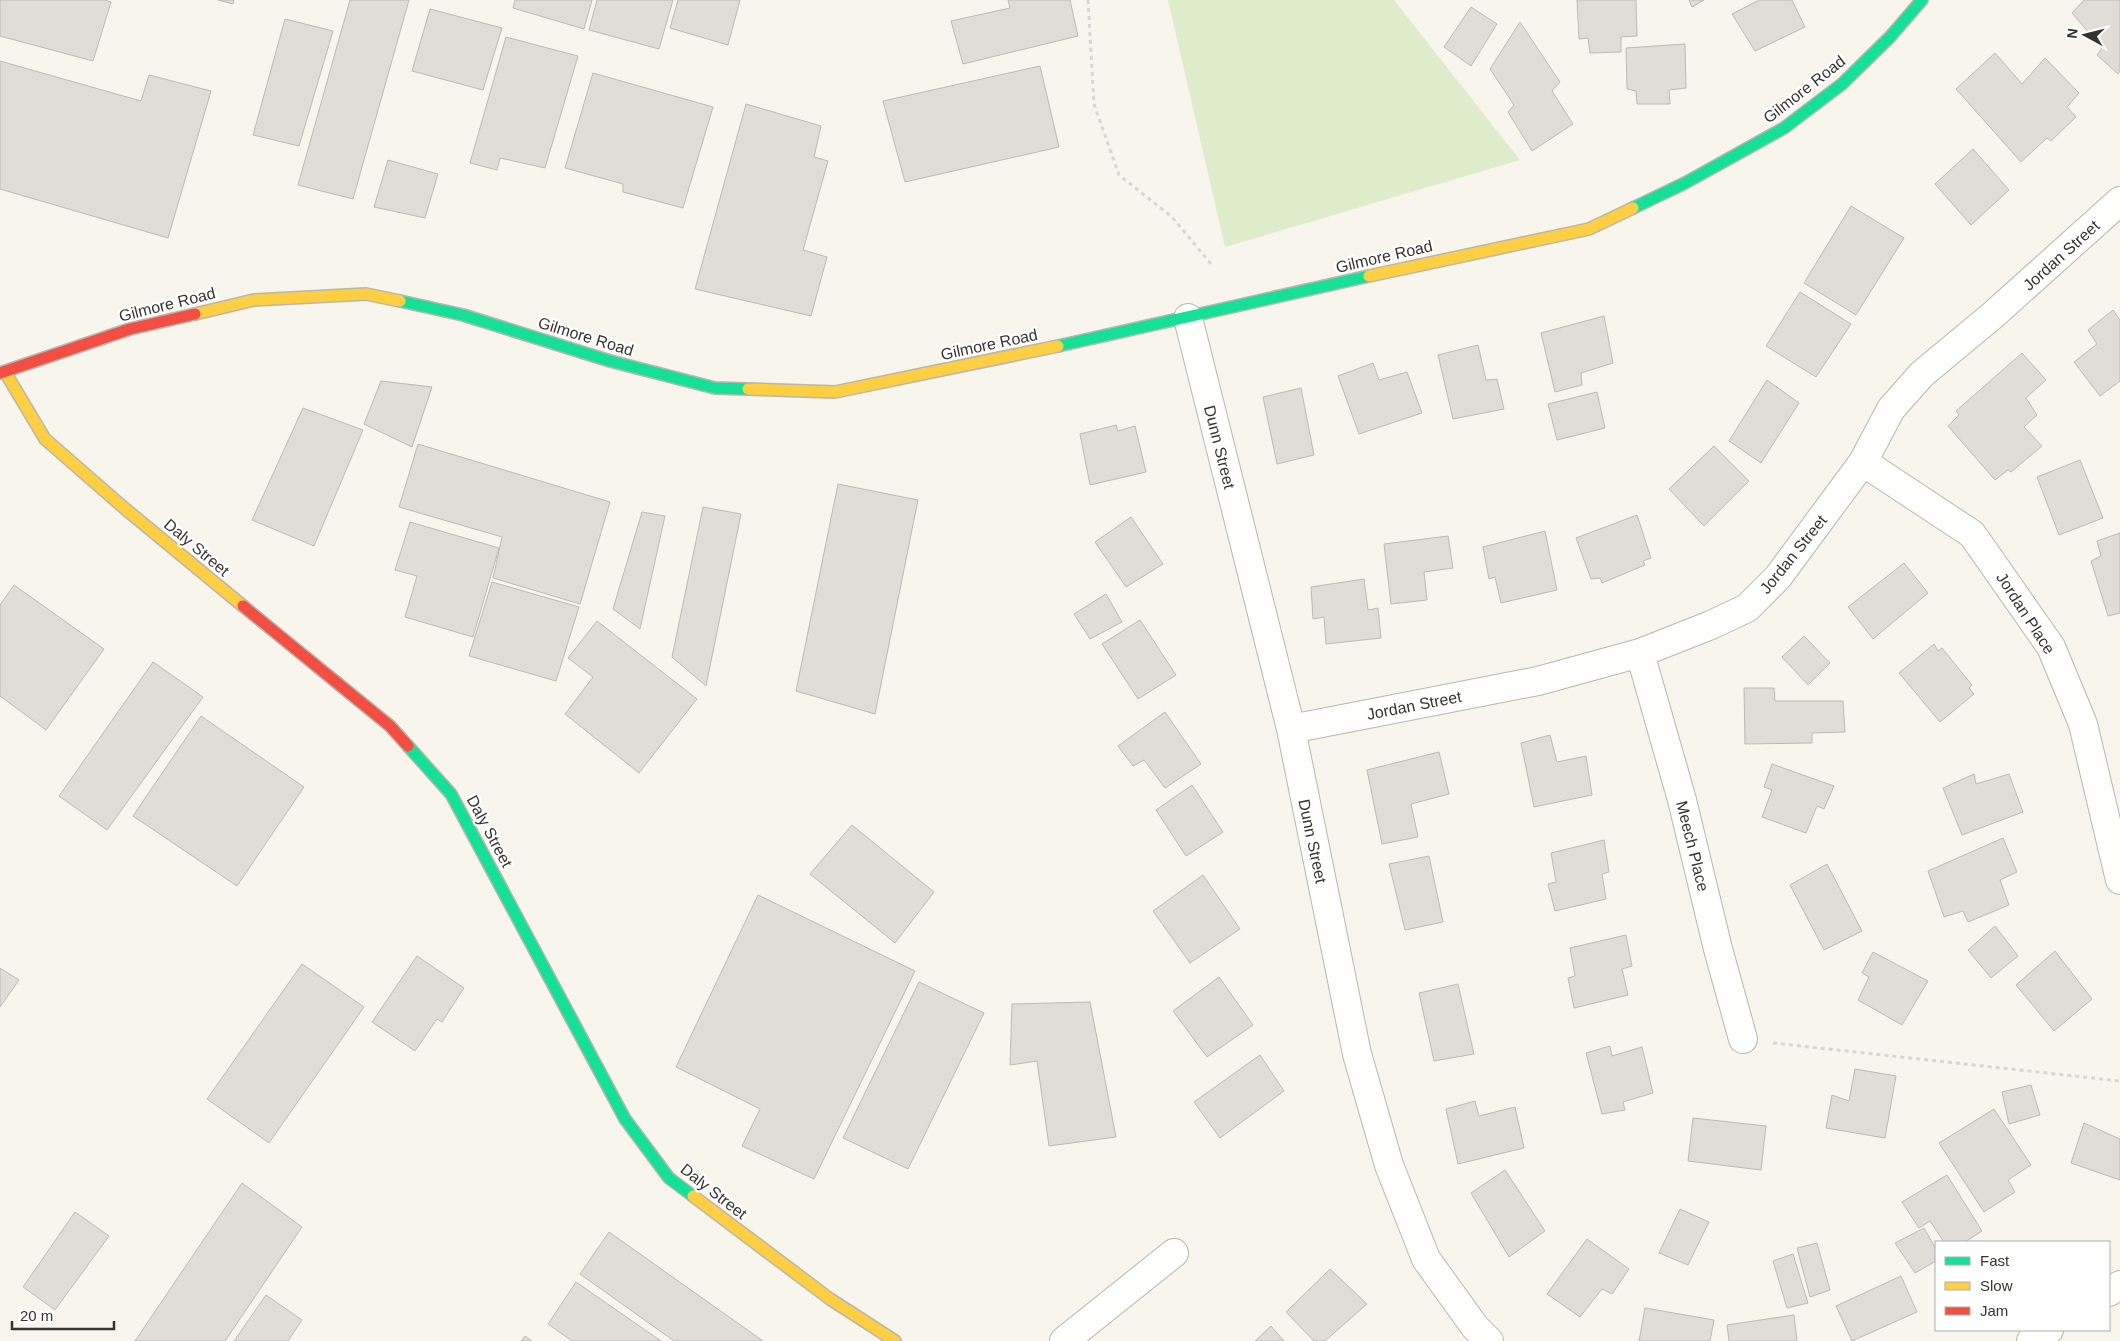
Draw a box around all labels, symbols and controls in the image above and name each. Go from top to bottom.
north arrow [2060,10,2110,60]
text: N [2064,27,2081,39]
street label: Gilmore Road [1760,52,1848,126]
street label: Jordan Street [2020,217,2103,294]
street label: Gilmore Road [1334,237,1434,276]
street label: Gilmore Road [117,284,217,325]
street label: Gilmore Road [536,314,636,359]
street label: Gilmore Road [939,326,1039,363]
street label: Dunn Street [1201,404,1238,491]
street label: Jordan Street [1757,511,1831,597]
street label: Daly Street [161,515,233,580]
street label: Jordan Place [1993,569,2058,657]
street label: Jordan Street [1365,688,1463,723]
street label: Daly Street [463,792,516,871]
street label: Dunn Street [1295,798,1330,885]
street label: Meech Place [1673,799,1712,893]
street label: Daly Street [677,1160,751,1223]
legend [1935,1241,2110,1331]
text: Fast [1980,1252,2010,1269]
text: Slow [1980,1277,2013,1294]
scale bar [12,1298,115,1330]
text: Jam [1980,1302,2008,1319]
text: 20 m [20,1307,53,1324]

